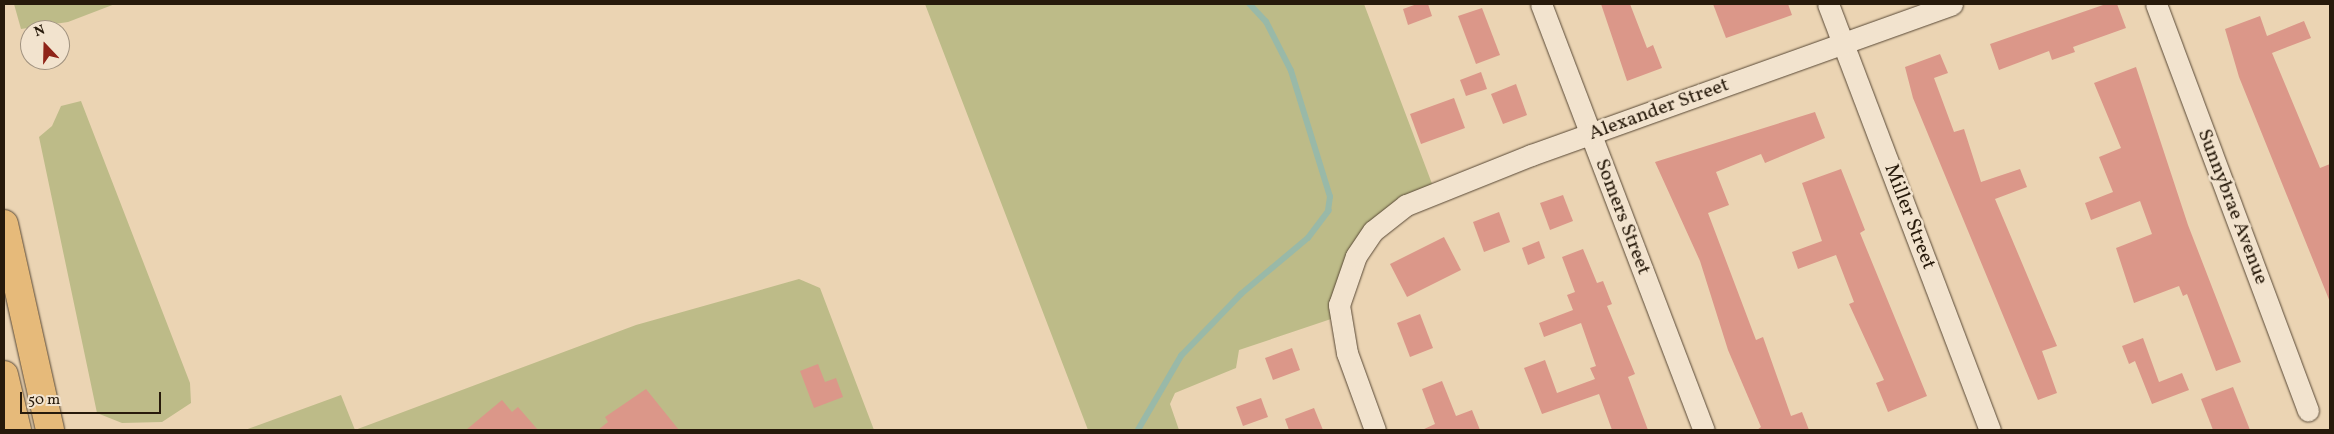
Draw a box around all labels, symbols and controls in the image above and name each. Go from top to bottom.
north arrow [20,20,70,70]
text: N [32,21,48,42]
street label: Alexander Street [1586,74,1732,146]
street label: Sunnybrae Avenue [2191,126,2273,288]
street label: Somers Street [1589,156,1655,278]
street label: Miller Street [1878,161,1940,273]
scale bar [22,382,164,414]
text: 50 m [28,390,60,411]

